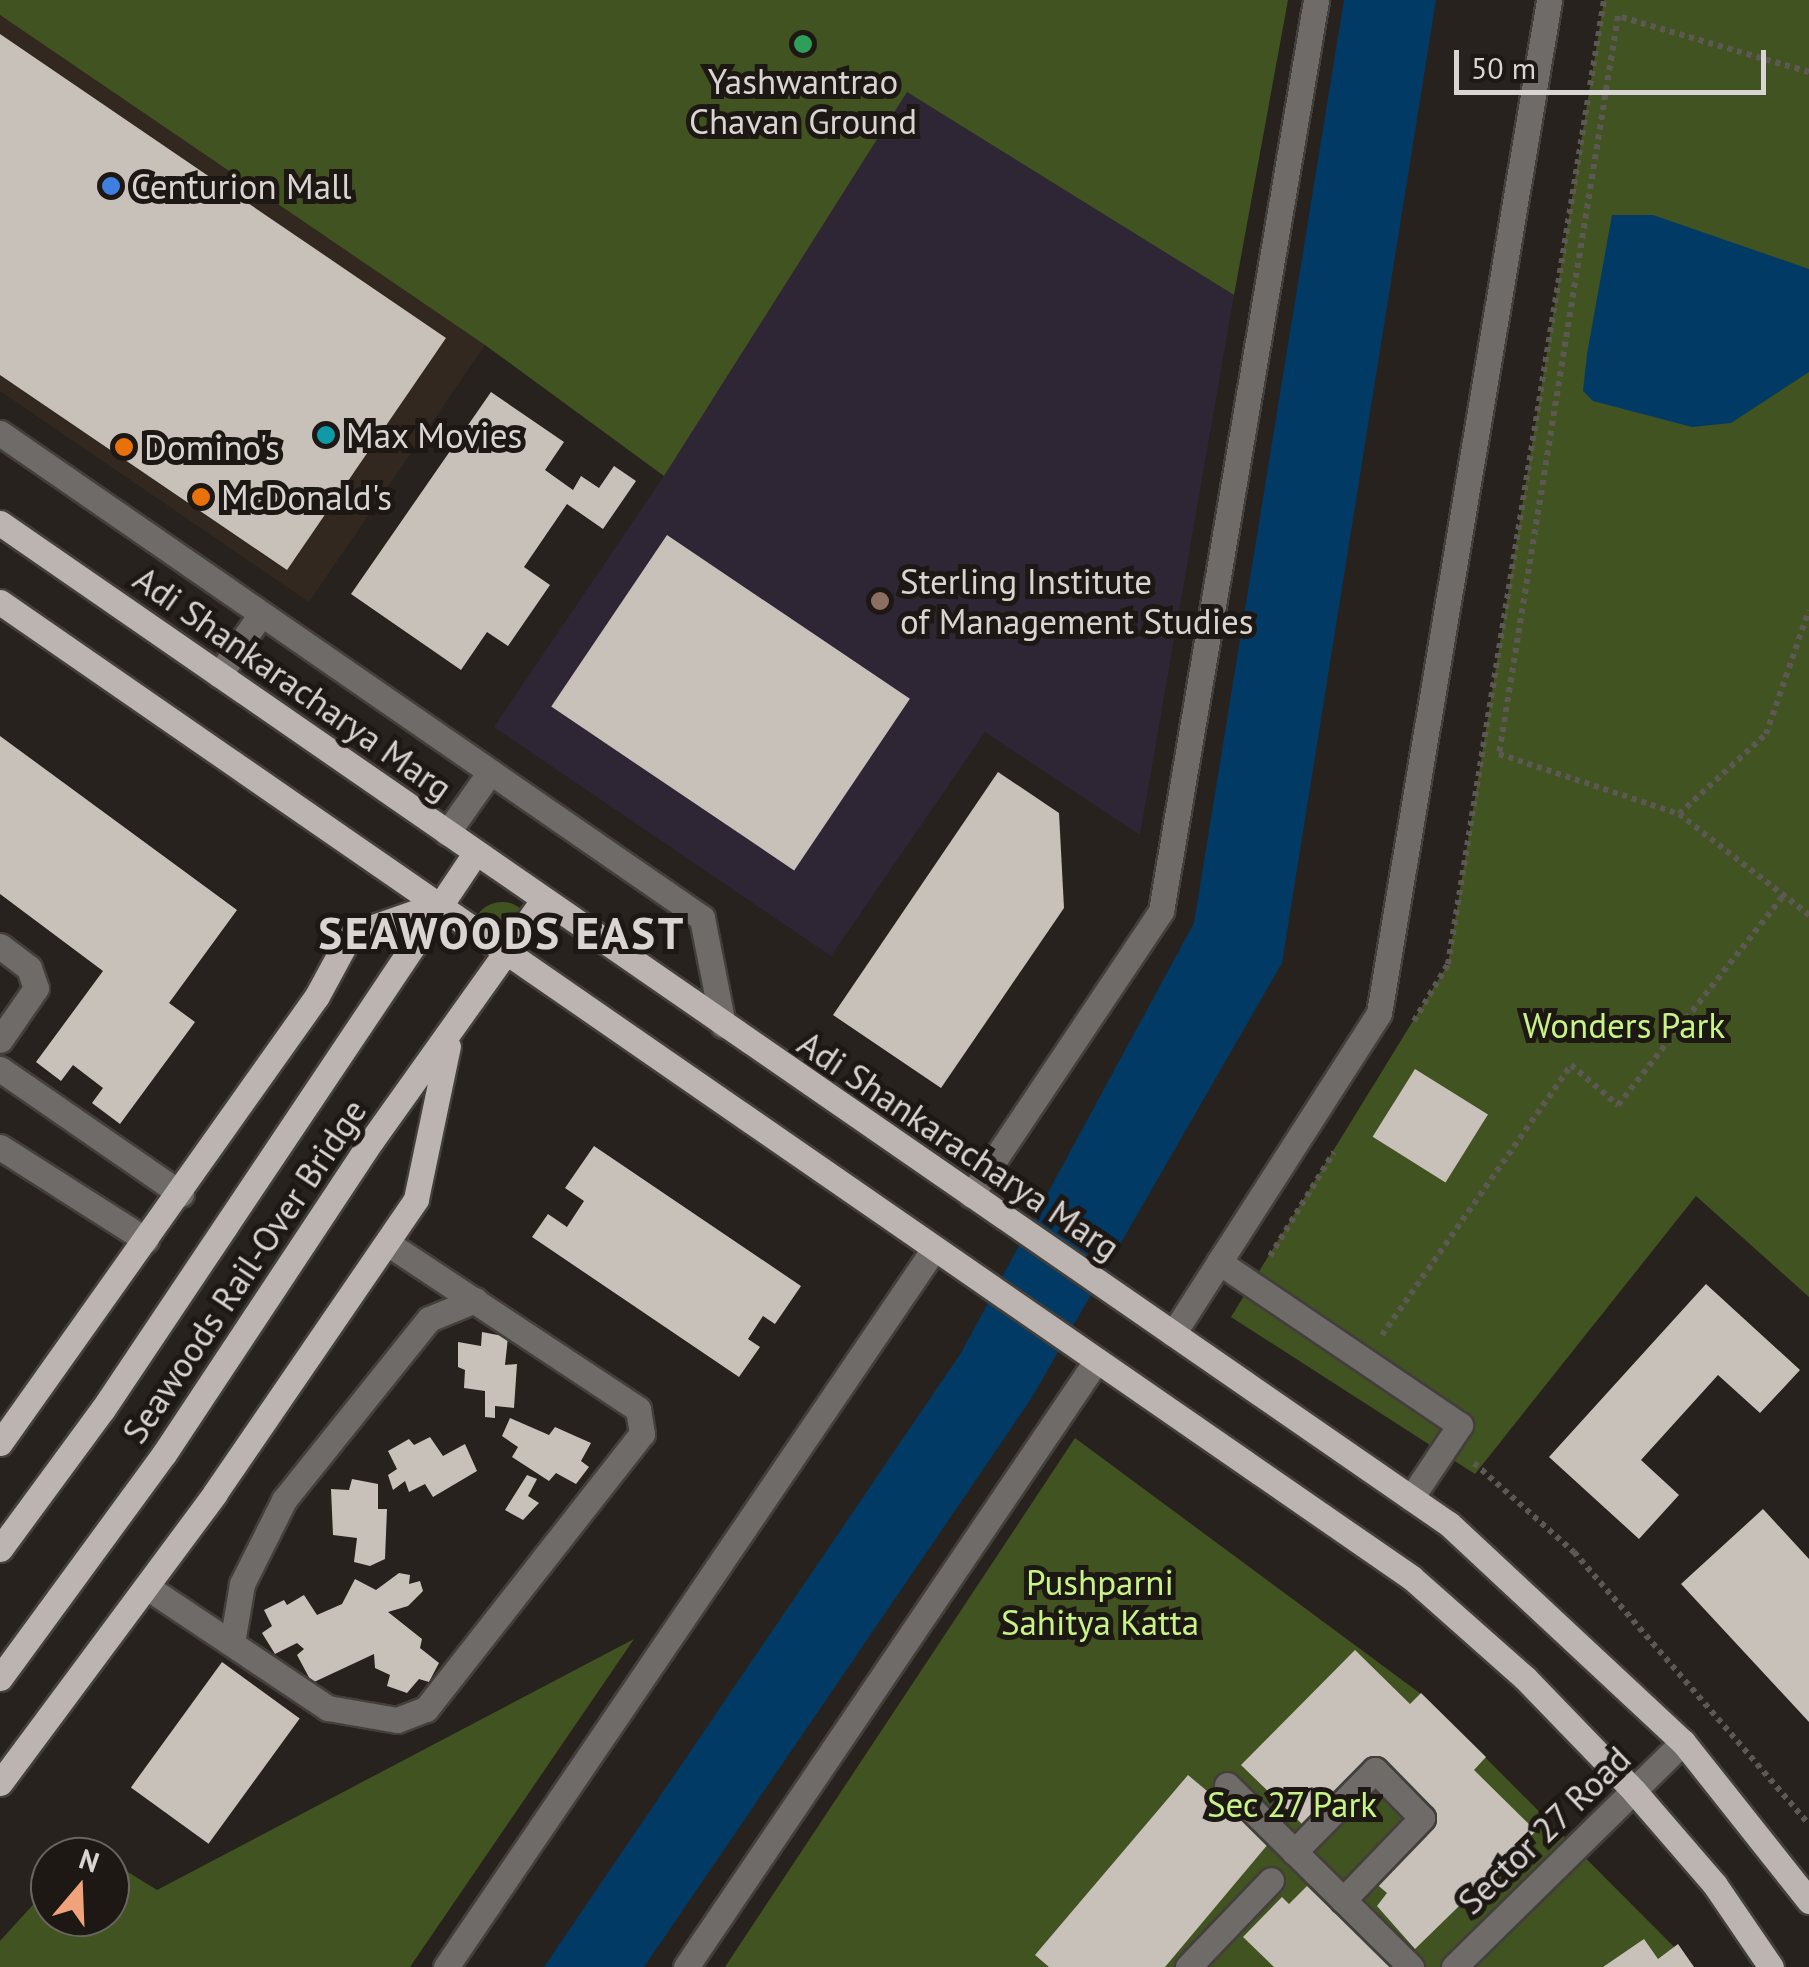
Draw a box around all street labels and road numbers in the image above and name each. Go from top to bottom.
street label: Adi Shankaracharya Marg [126,557,460,809]
street label: Adi Shankaracharya Marg [790,1022,1128,1268]
street label: Seawoods Rail-Over Bridge [113,1091,375,1451]
street label: Sector 27 Road [1449,1737,1639,1923]

